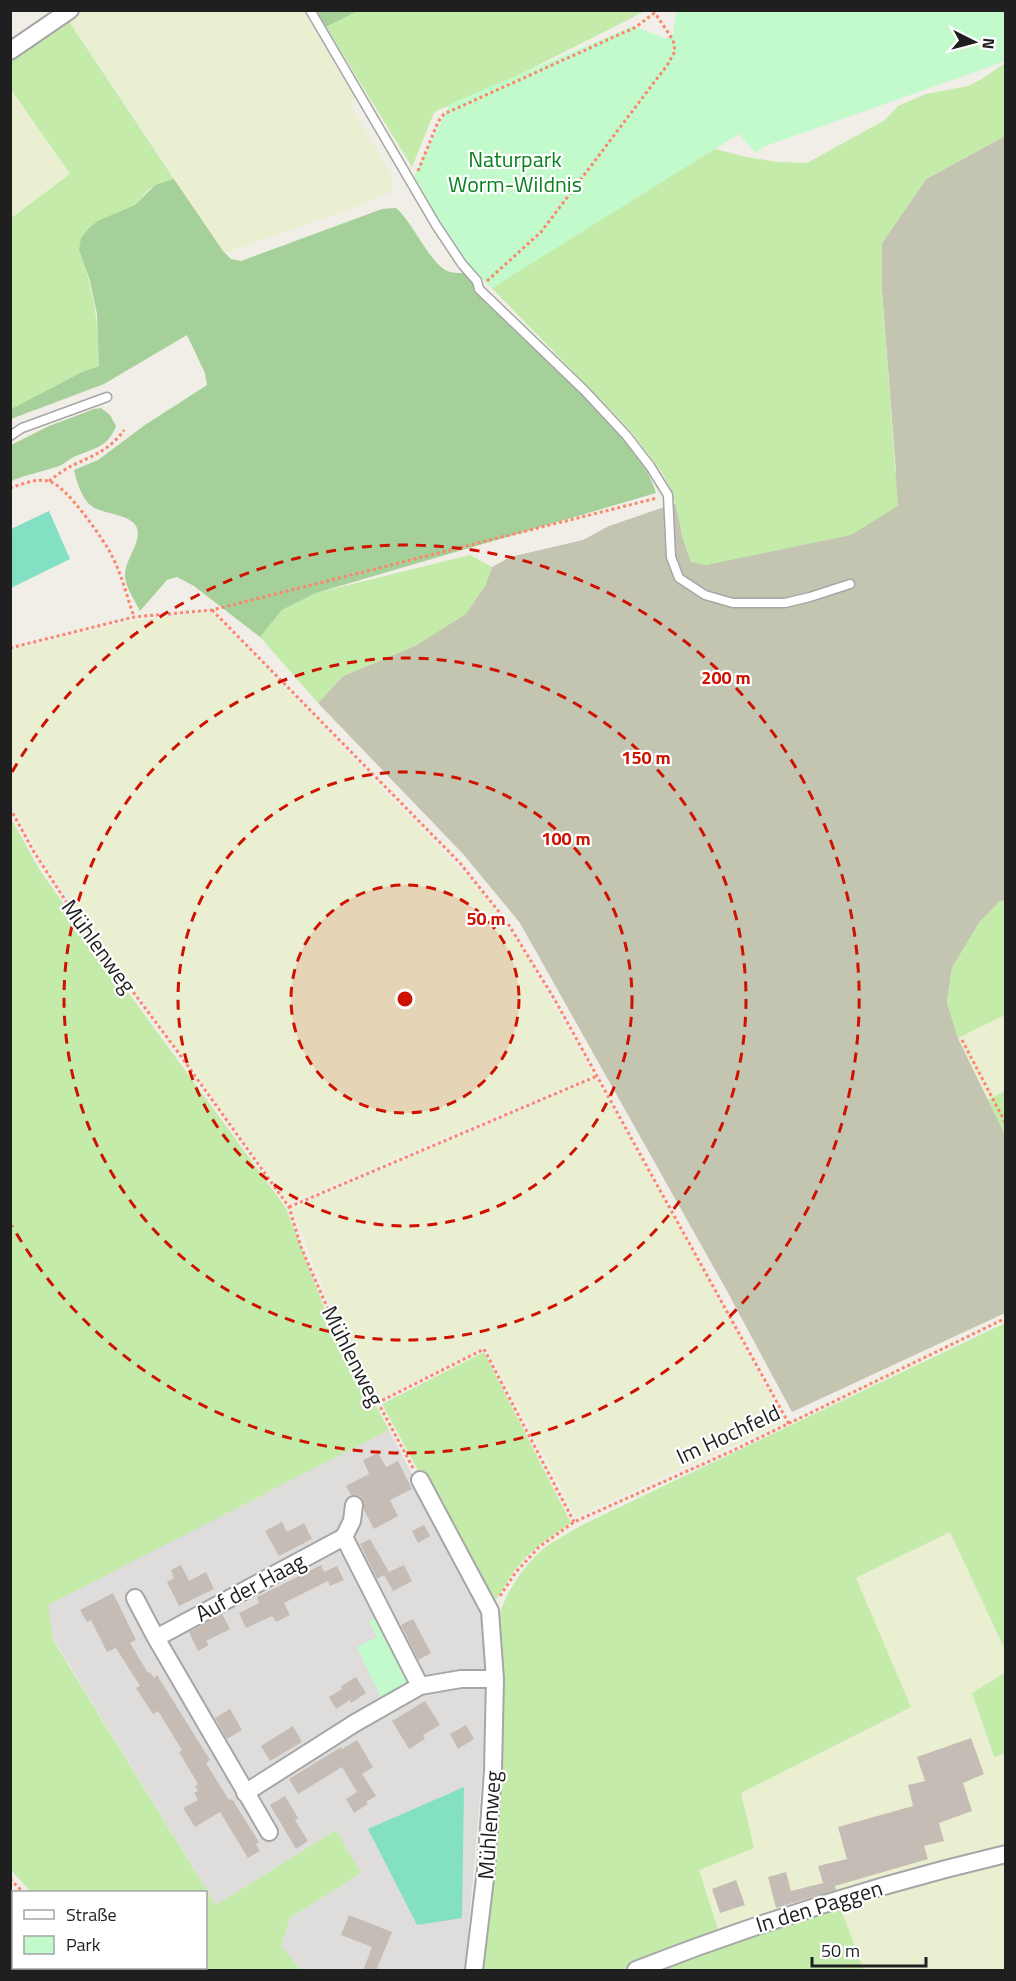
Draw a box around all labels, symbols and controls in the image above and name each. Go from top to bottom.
north arrow [944,12,1004,72]
text: N [976,37,1001,50]
park label: Naturpark Worm-Wildnis [448,142,582,201]
text: 200 m [701,664,751,691]
text: 150 m [621,744,671,771]
text: 100 m [541,825,591,852]
street label: Mühlenweg [53,892,145,1000]
text: 50 m [466,905,506,932]
centre of rings [395,989,415,1009]
street label: Mühlenweg [313,1300,393,1412]
street label: Im Hochfeld [670,1395,786,1473]
street label: Auf der Haag [189,1544,311,1630]
street label: Mühlenweg [468,1769,510,1881]
street label: In den Paggen [751,1871,887,1941]
legend [12,1891,207,1969]
text: Straße [66,1901,117,1928]
scale bar [812,1930,926,1968]
text: Park [66,1931,101,1958]
text: 50 m [821,1937,860,1964]

